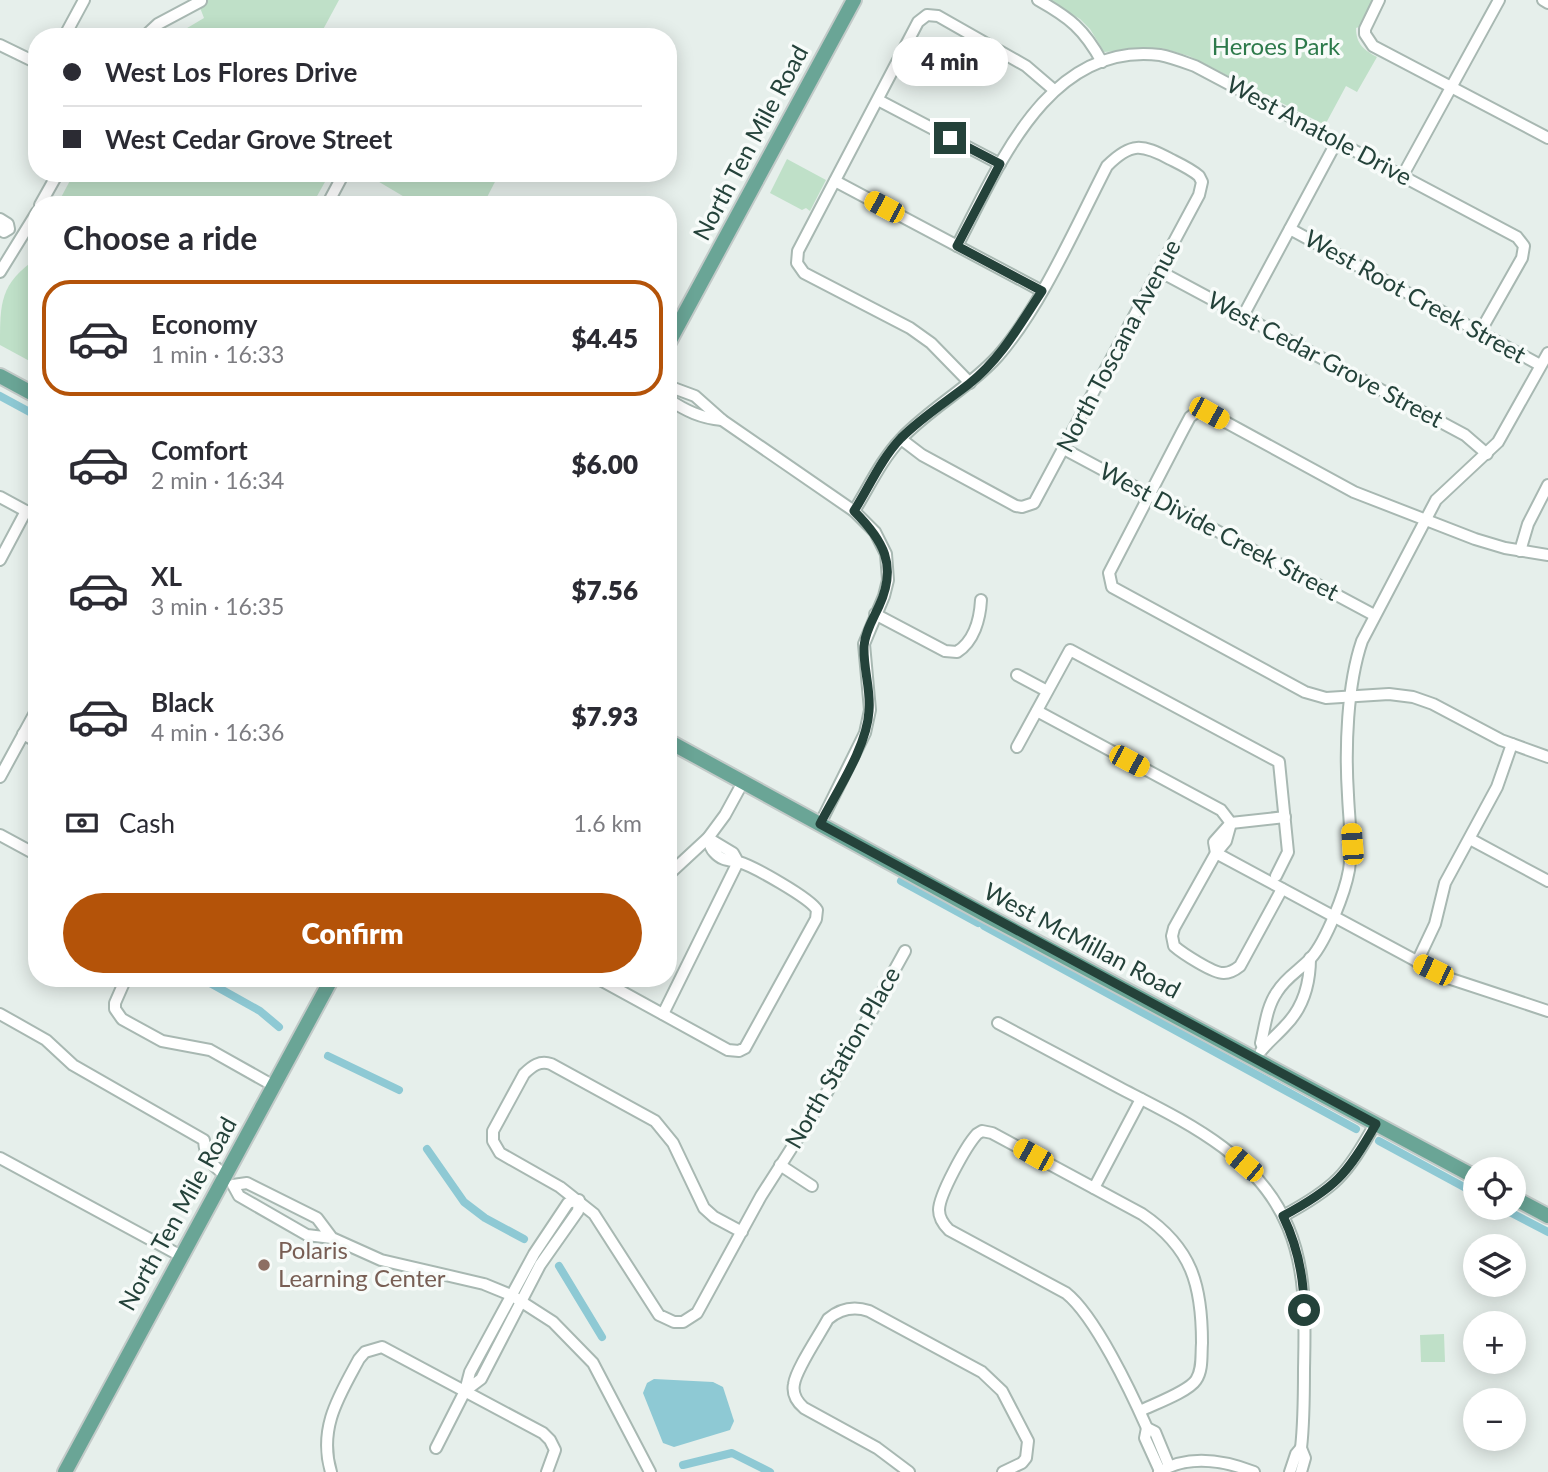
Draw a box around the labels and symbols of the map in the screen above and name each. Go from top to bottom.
park label: Heroes Park [1212,31,1341,60]
callout: 4 min [892,37,1008,86]
street label: North Ten Mile Road [686,40,813,245]
street label: West Anatole Drive [1222,69,1417,191]
route end [934,122,966,154]
car [861,188,908,226]
street label: West Root Creek Street [1300,223,1532,369]
street label: North Toscana Avenue [1049,234,1186,456]
street label: West Cedar Grove Street [1203,284,1449,433]
car [1186,394,1233,432]
street label: West Divide Creek Street [1095,455,1345,606]
car [1106,742,1153,780]
car [1341,822,1364,866]
street label: West McMillan Road [979,876,1186,1004]
car [1410,951,1457,989]
street label: North Station Place [778,961,906,1153]
street label: North Ten Mile Road [111,1111,242,1315]
car [1010,1136,1057,1174]
car [1222,1142,1267,1186]
place label: Polaris Learning Center [278,1235,446,1292]
marker: Polaris Learning Center [256,1257,272,1273]
route start [1288,1294,1320,1326]

